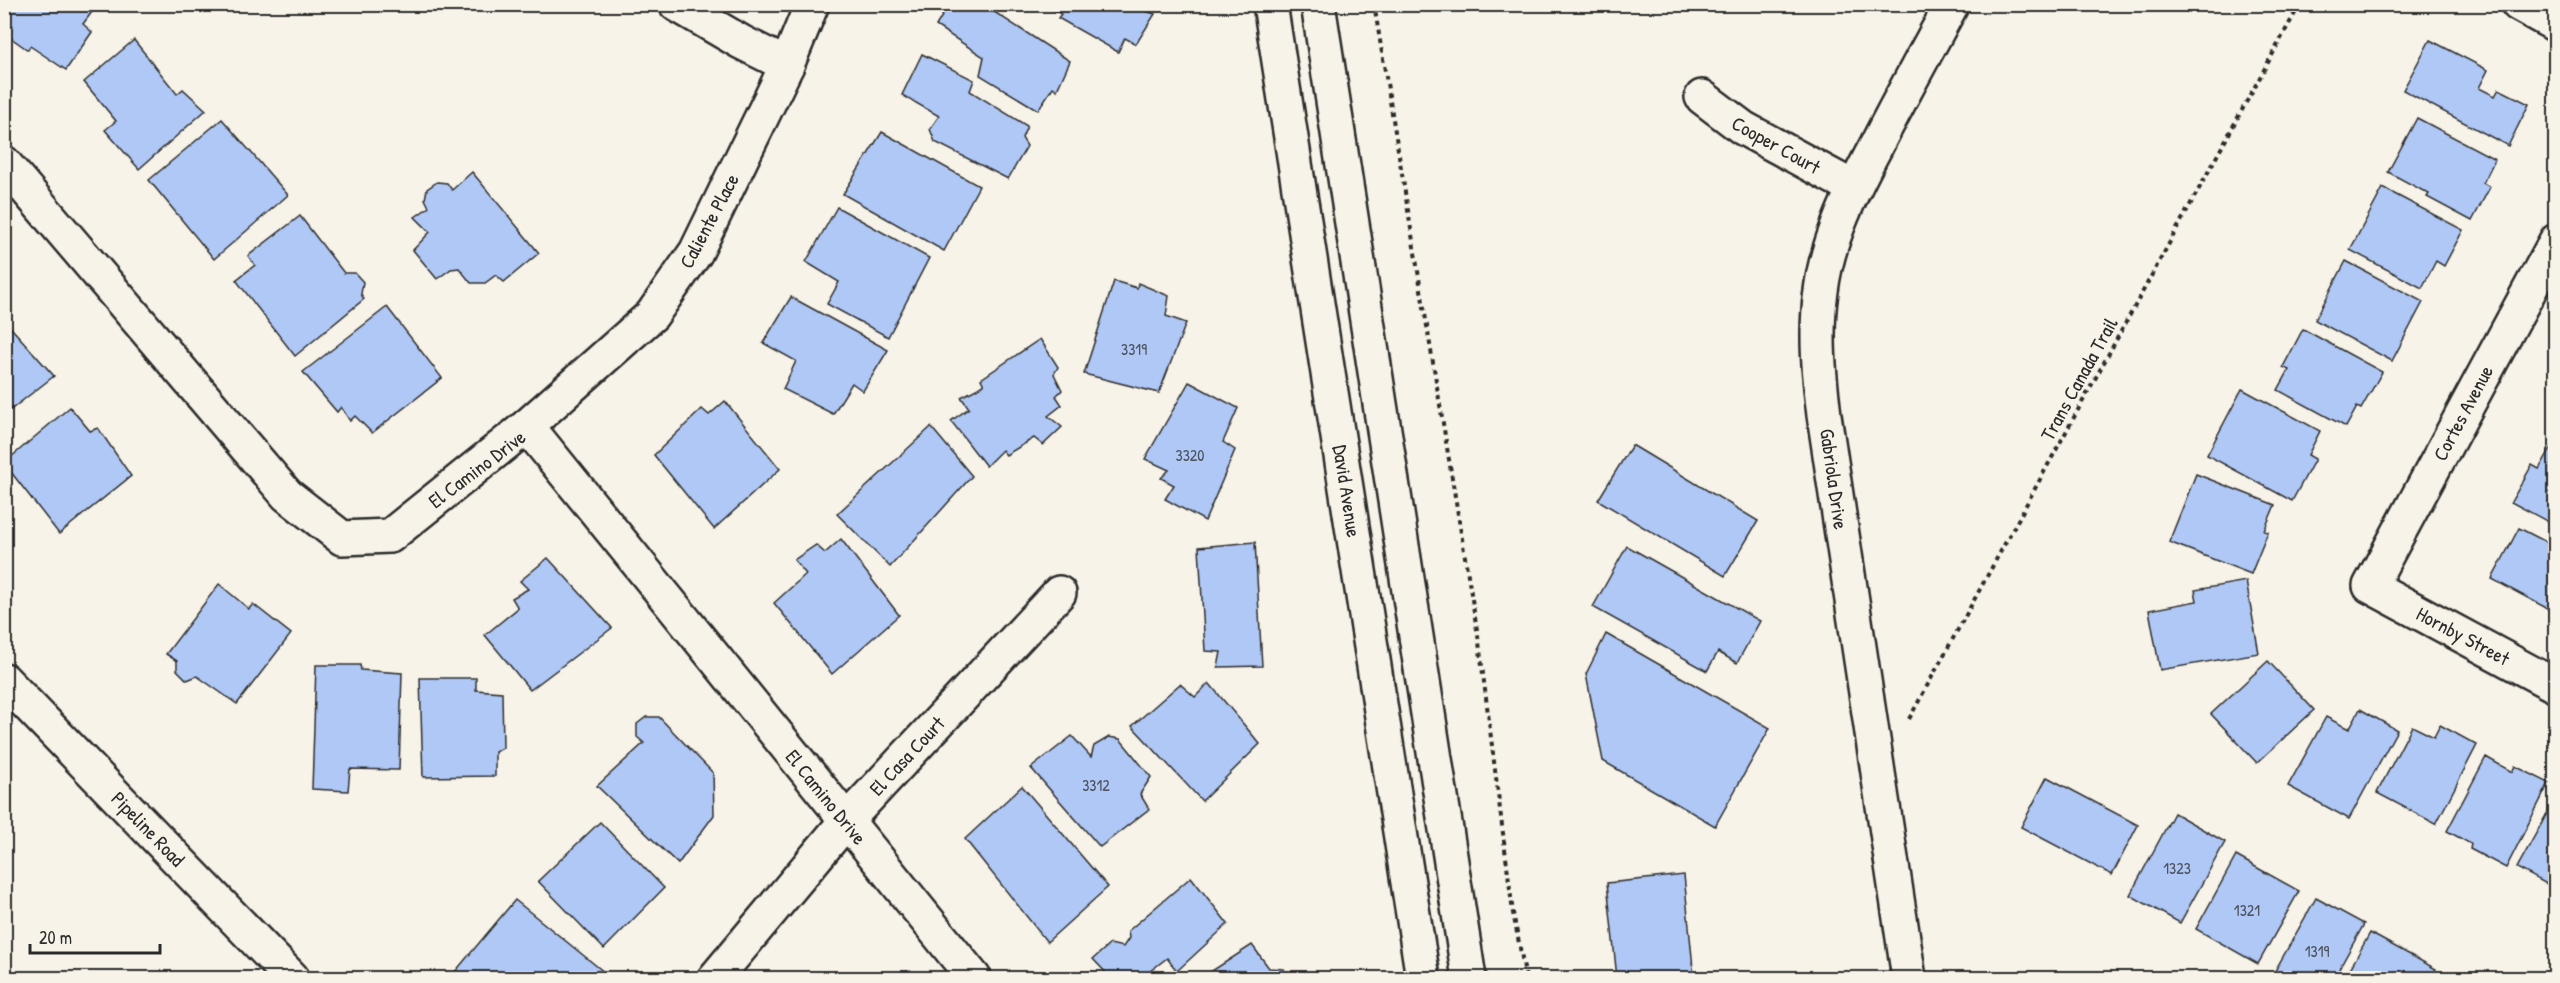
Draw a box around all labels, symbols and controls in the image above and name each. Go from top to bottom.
street label: Cooper Court [1727,109,1826,181]
street label: Caliente Place [672,169,745,273]
street label: Trans Canada Trail [2034,312,2124,445]
house number: 3319 [1121,338,1147,360]
street label: Cortes Avenue [2426,360,2499,465]
street label: El Camino Drive [423,423,531,514]
street label: Gabriola Drive [1814,427,1855,531]
street label: David Avenue [1327,443,1368,539]
house number: 3320 [1176,444,1205,466]
street label: Hornby Street [2412,600,2516,672]
street label: El Casa Court [863,709,951,801]
street label: El Camino Drive [780,744,873,850]
house number: 3312 [1082,774,1110,796]
street label: Pipeline Road [106,785,191,872]
house number: 1323 [2163,857,2191,879]
house number: 1321 [2234,899,2260,921]
scale bar [30,917,160,955]
text: 20 m [39,925,72,950]
house number: 1319 [2305,940,2329,962]

